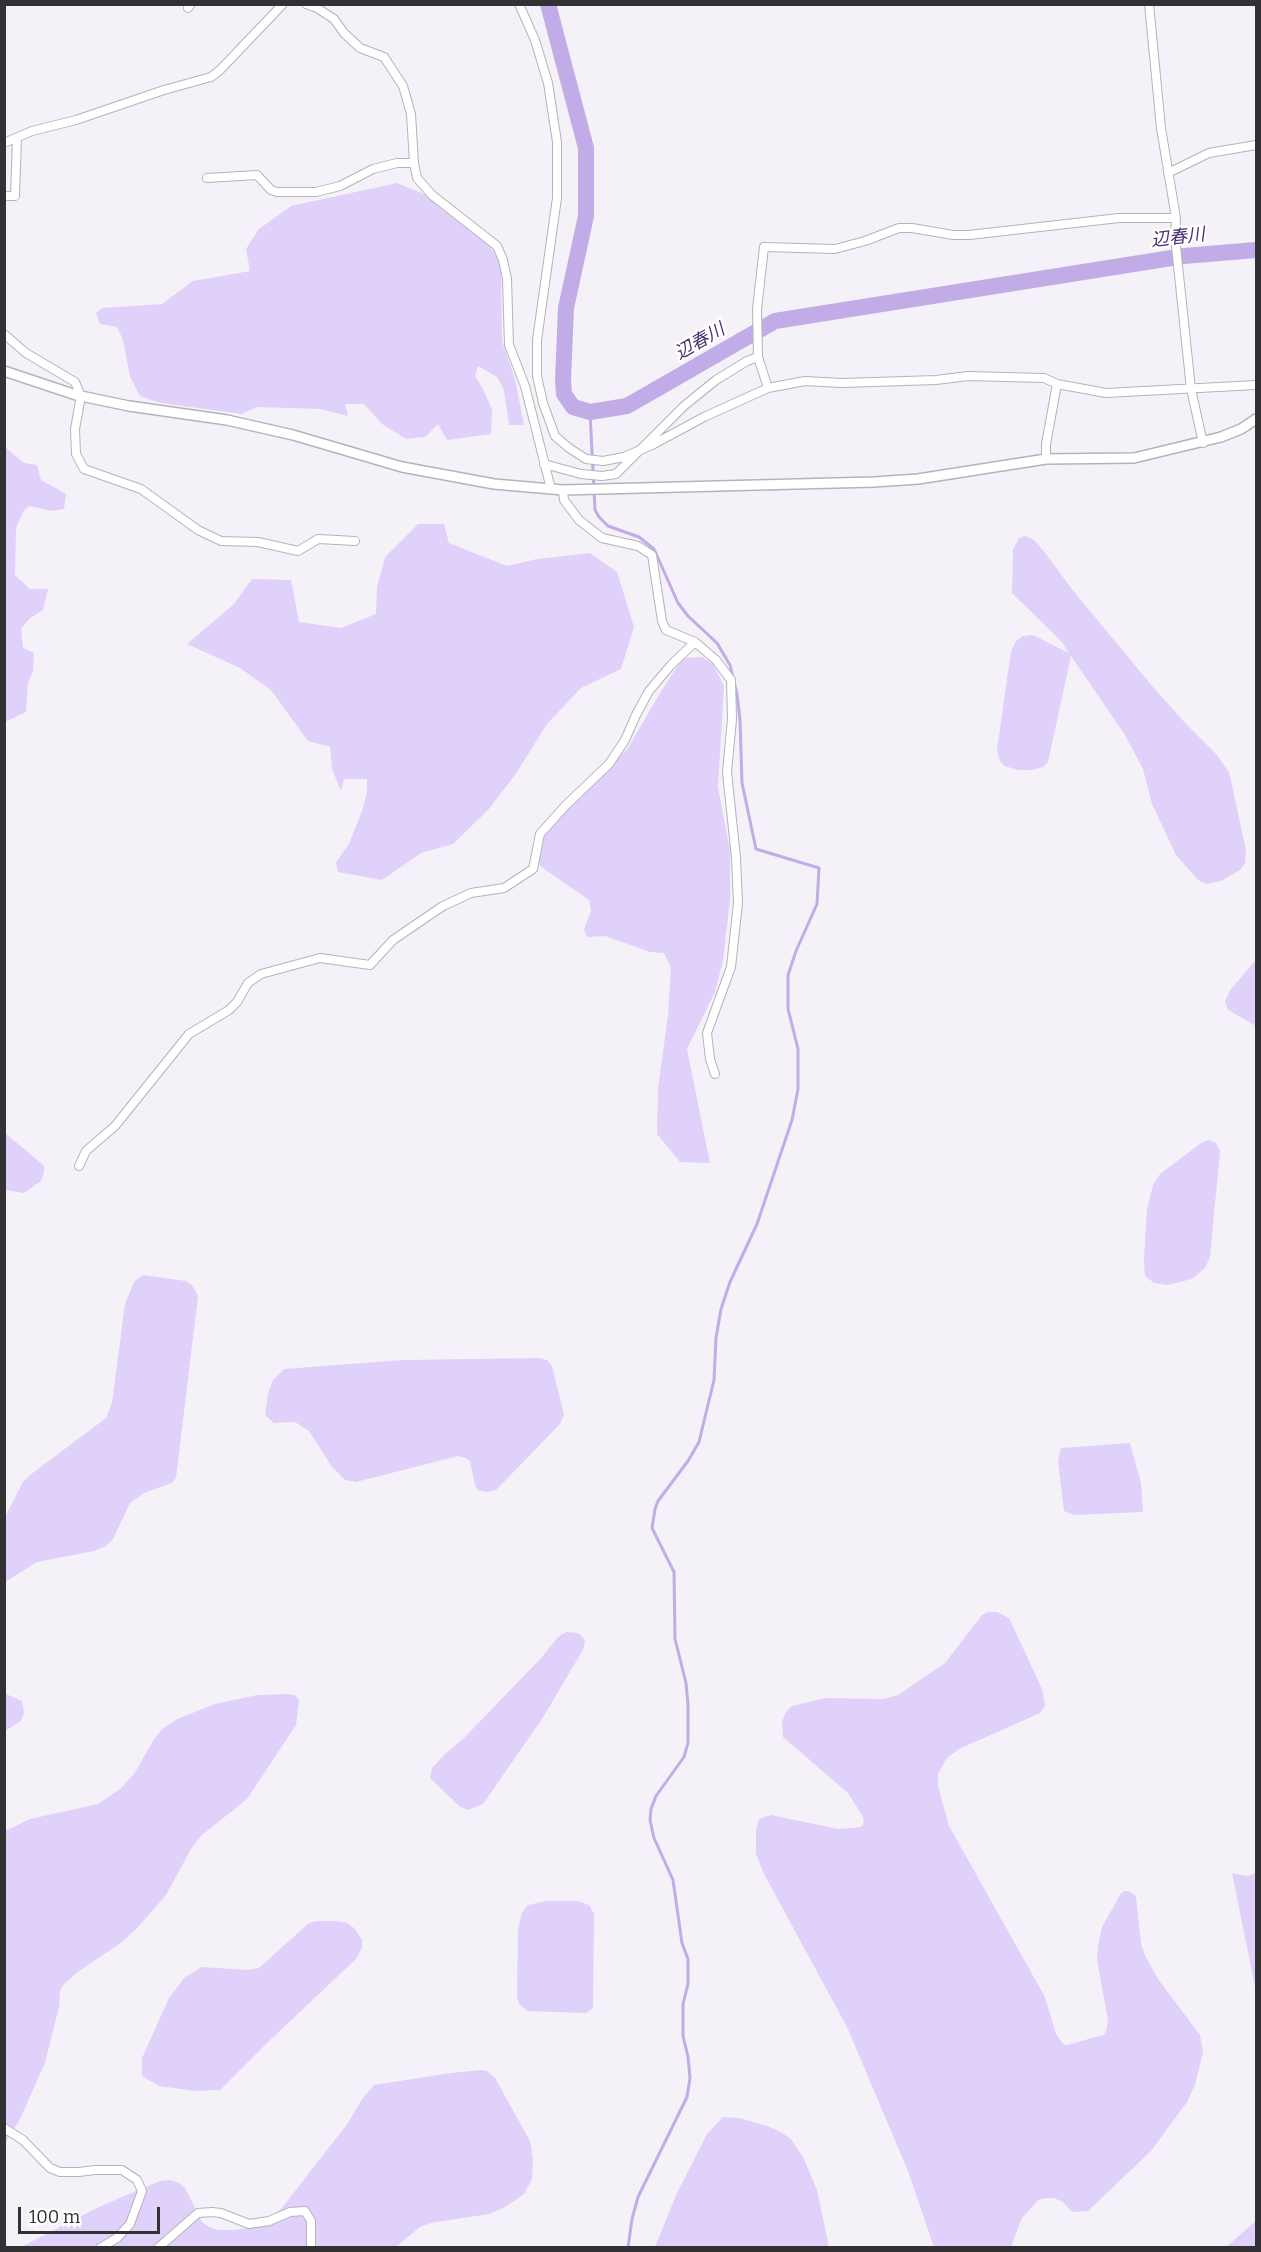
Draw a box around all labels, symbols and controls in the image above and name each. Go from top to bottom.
water label: 辺春川 [1150,224,1206,252]
water label: 辺春川 [671,319,729,365]
scale bar [21,2195,164,2233]
text: 100 m [29,2206,80,2228]

